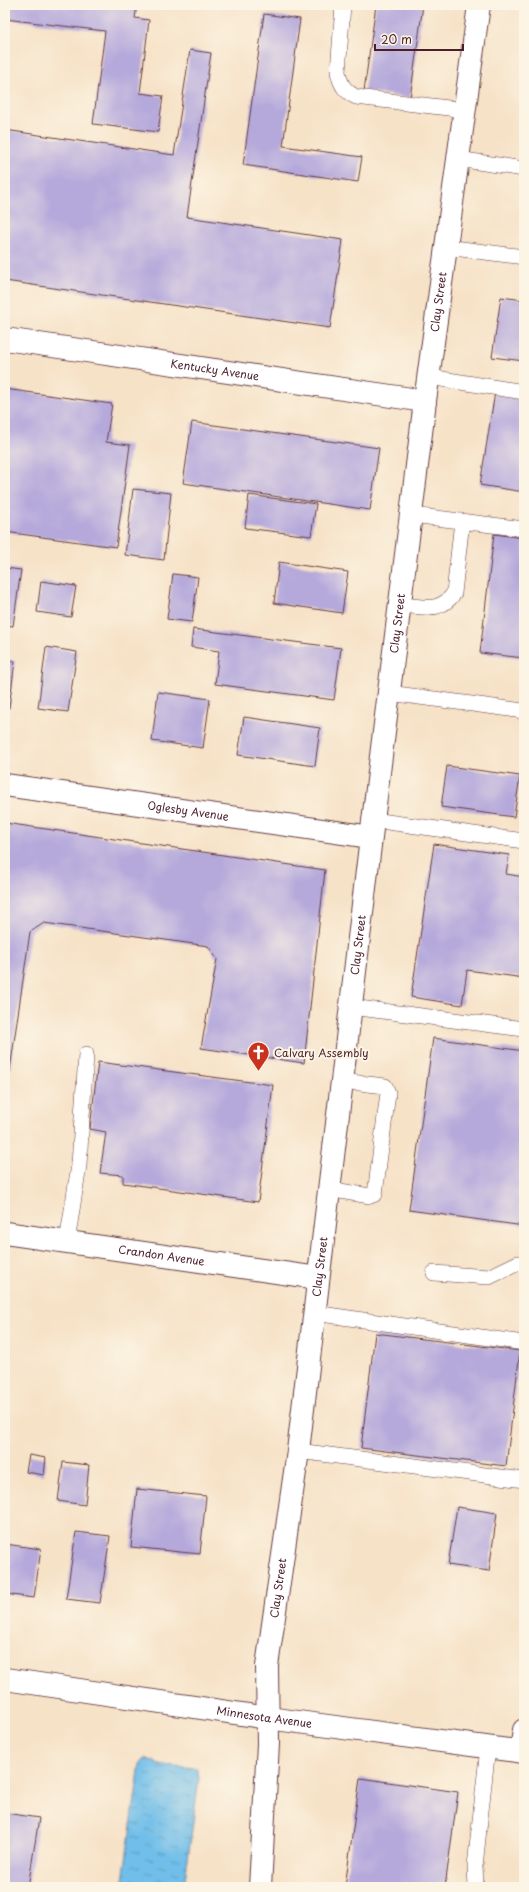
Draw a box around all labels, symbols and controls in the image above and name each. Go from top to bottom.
scale bar [375,26,463,52]
text: 20 m [381,30,412,48]
street label: Clay Street [426,270,451,333]
street label: Kentucky Avenue [169,355,260,384]
street label: Clay Street [385,592,409,654]
street label: Oglesby Avenue [146,796,230,825]
street label: Clay Street [346,913,370,976]
church icon: Calvary Assembly [245,1040,271,1073]
place label: Calvary Assembly [274,1044,369,1061]
street label: Clay Street [307,1235,331,1298]
street label: Crandon Avenue [117,1240,206,1270]
street label: Clay Street [265,1556,291,1619]
street label: Minnesota Avenue [215,1701,313,1732]

